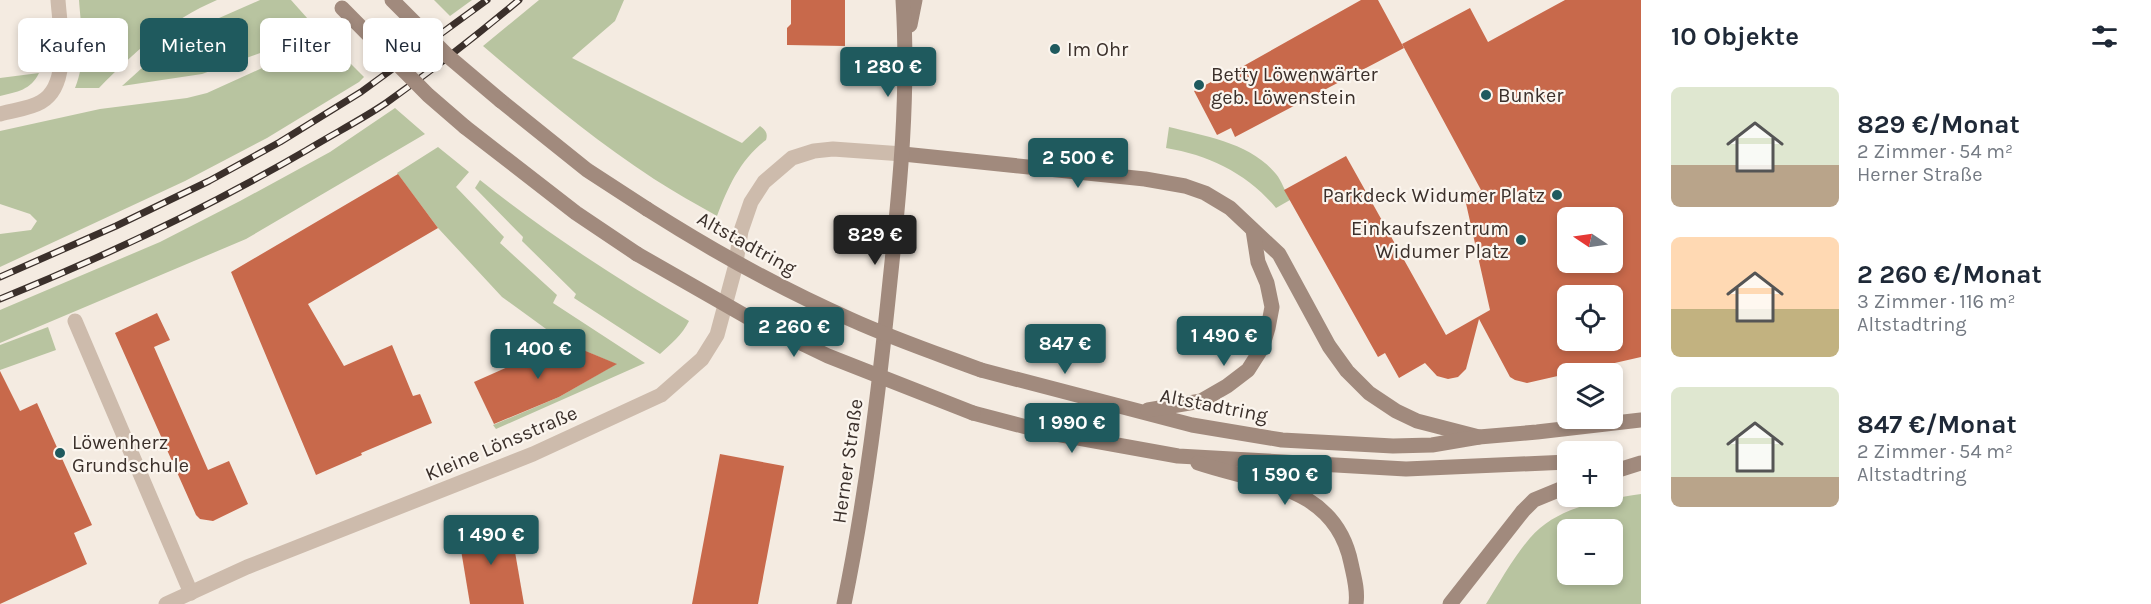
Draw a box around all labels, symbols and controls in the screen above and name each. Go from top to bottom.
chip: Kaufen [18,18,128,72]
chip: Mieten [140,18,248,72]
chip: Filter [260,18,351,72]
chip: Neu [363,18,443,72]
icon: filters [2088,20,2121,53]
text: 10 Objekte [1671,21,1799,52]
place label: Im Ohr [1067,38,1129,61]
marker: Im Ohr [1048,42,1062,56]
pin: 1 280 € [833,47,943,98]
text: 1 280 € [854,55,922,78]
place label: Betty Löwenwärter geb. Löwenstein [1211,63,1378,109]
marker: Betty Löwenwärter geb. Löwenstein [1192,78,1206,92]
place label: Bunker [1498,84,1564,107]
marker: Bunker [1479,88,1493,102]
text: 829 €/Monat [1857,109,2020,140]
icon: home [1719,111,1791,183]
pin: 2 500 € [1023,138,1133,189]
text: 2 Zimmer · 54 m² [1857,140,2013,163]
text: 2 500 € [1042,146,1114,169]
text: Herner Straße [1857,163,1983,186]
place label: Parkdeck Widumer Platz [1323,184,1545,207]
marker: Parkdeck Widumer Platz [1550,188,1564,202]
street label: Altstadtring [693,207,800,280]
north arrow [1557,207,1623,273]
map controls [1557,207,1623,585]
pin: 829 € [833,215,917,266]
place label: Einkaufszentrum Widumer Platz [1351,217,1509,263]
text: 829 € [848,223,902,246]
marker: Einkaufszentrum Widumer Platz [1514,233,1528,247]
text: 2 260 €/Monat [1857,259,2042,290]
icon: home [1719,261,1791,333]
button: locate [1557,285,1623,351]
text: 3 Zimmer · 116 m² [1857,290,2016,313]
pin: 2 260 € [739,307,849,358]
text: Altstadtring [1857,313,1967,336]
text: 2 260 € [758,315,830,338]
pin: 1 490 € [1169,316,1279,367]
pin: 847 € [1023,324,1107,375]
text: 1 490 € [1191,324,1257,347]
pin: 1 400 € [483,329,593,380]
text: 847 € [1039,332,1091,355]
text: 1 400 € [504,337,572,360]
button: layers [1557,363,1623,429]
street label: Altstadtring [1158,384,1270,427]
street label: Herner Straße [827,397,868,525]
street label: Kleine Lönsstraße [422,401,581,486]
pin: 1 990 € [1017,403,1127,454]
text: 847 €/Monat [1857,409,2017,440]
text: 1 990 € [1039,411,1105,434]
icon: home [1719,411,1791,483]
place label: Löwenherz Grundschule [72,431,189,477]
text: 2 Zimmer · 54 m² [1857,440,2013,463]
button: + [1557,441,1623,507]
marker: Löwenherz Grundschule [53,446,67,460]
pin: 1 590 € [1230,455,1340,506]
text: 1 590 € [1252,463,1318,486]
text: Altstadtring [1857,463,1967,486]
pin: 1 490 € [436,515,546,566]
button: − [1557,519,1623,585]
text: 1 490 € [458,523,524,546]

